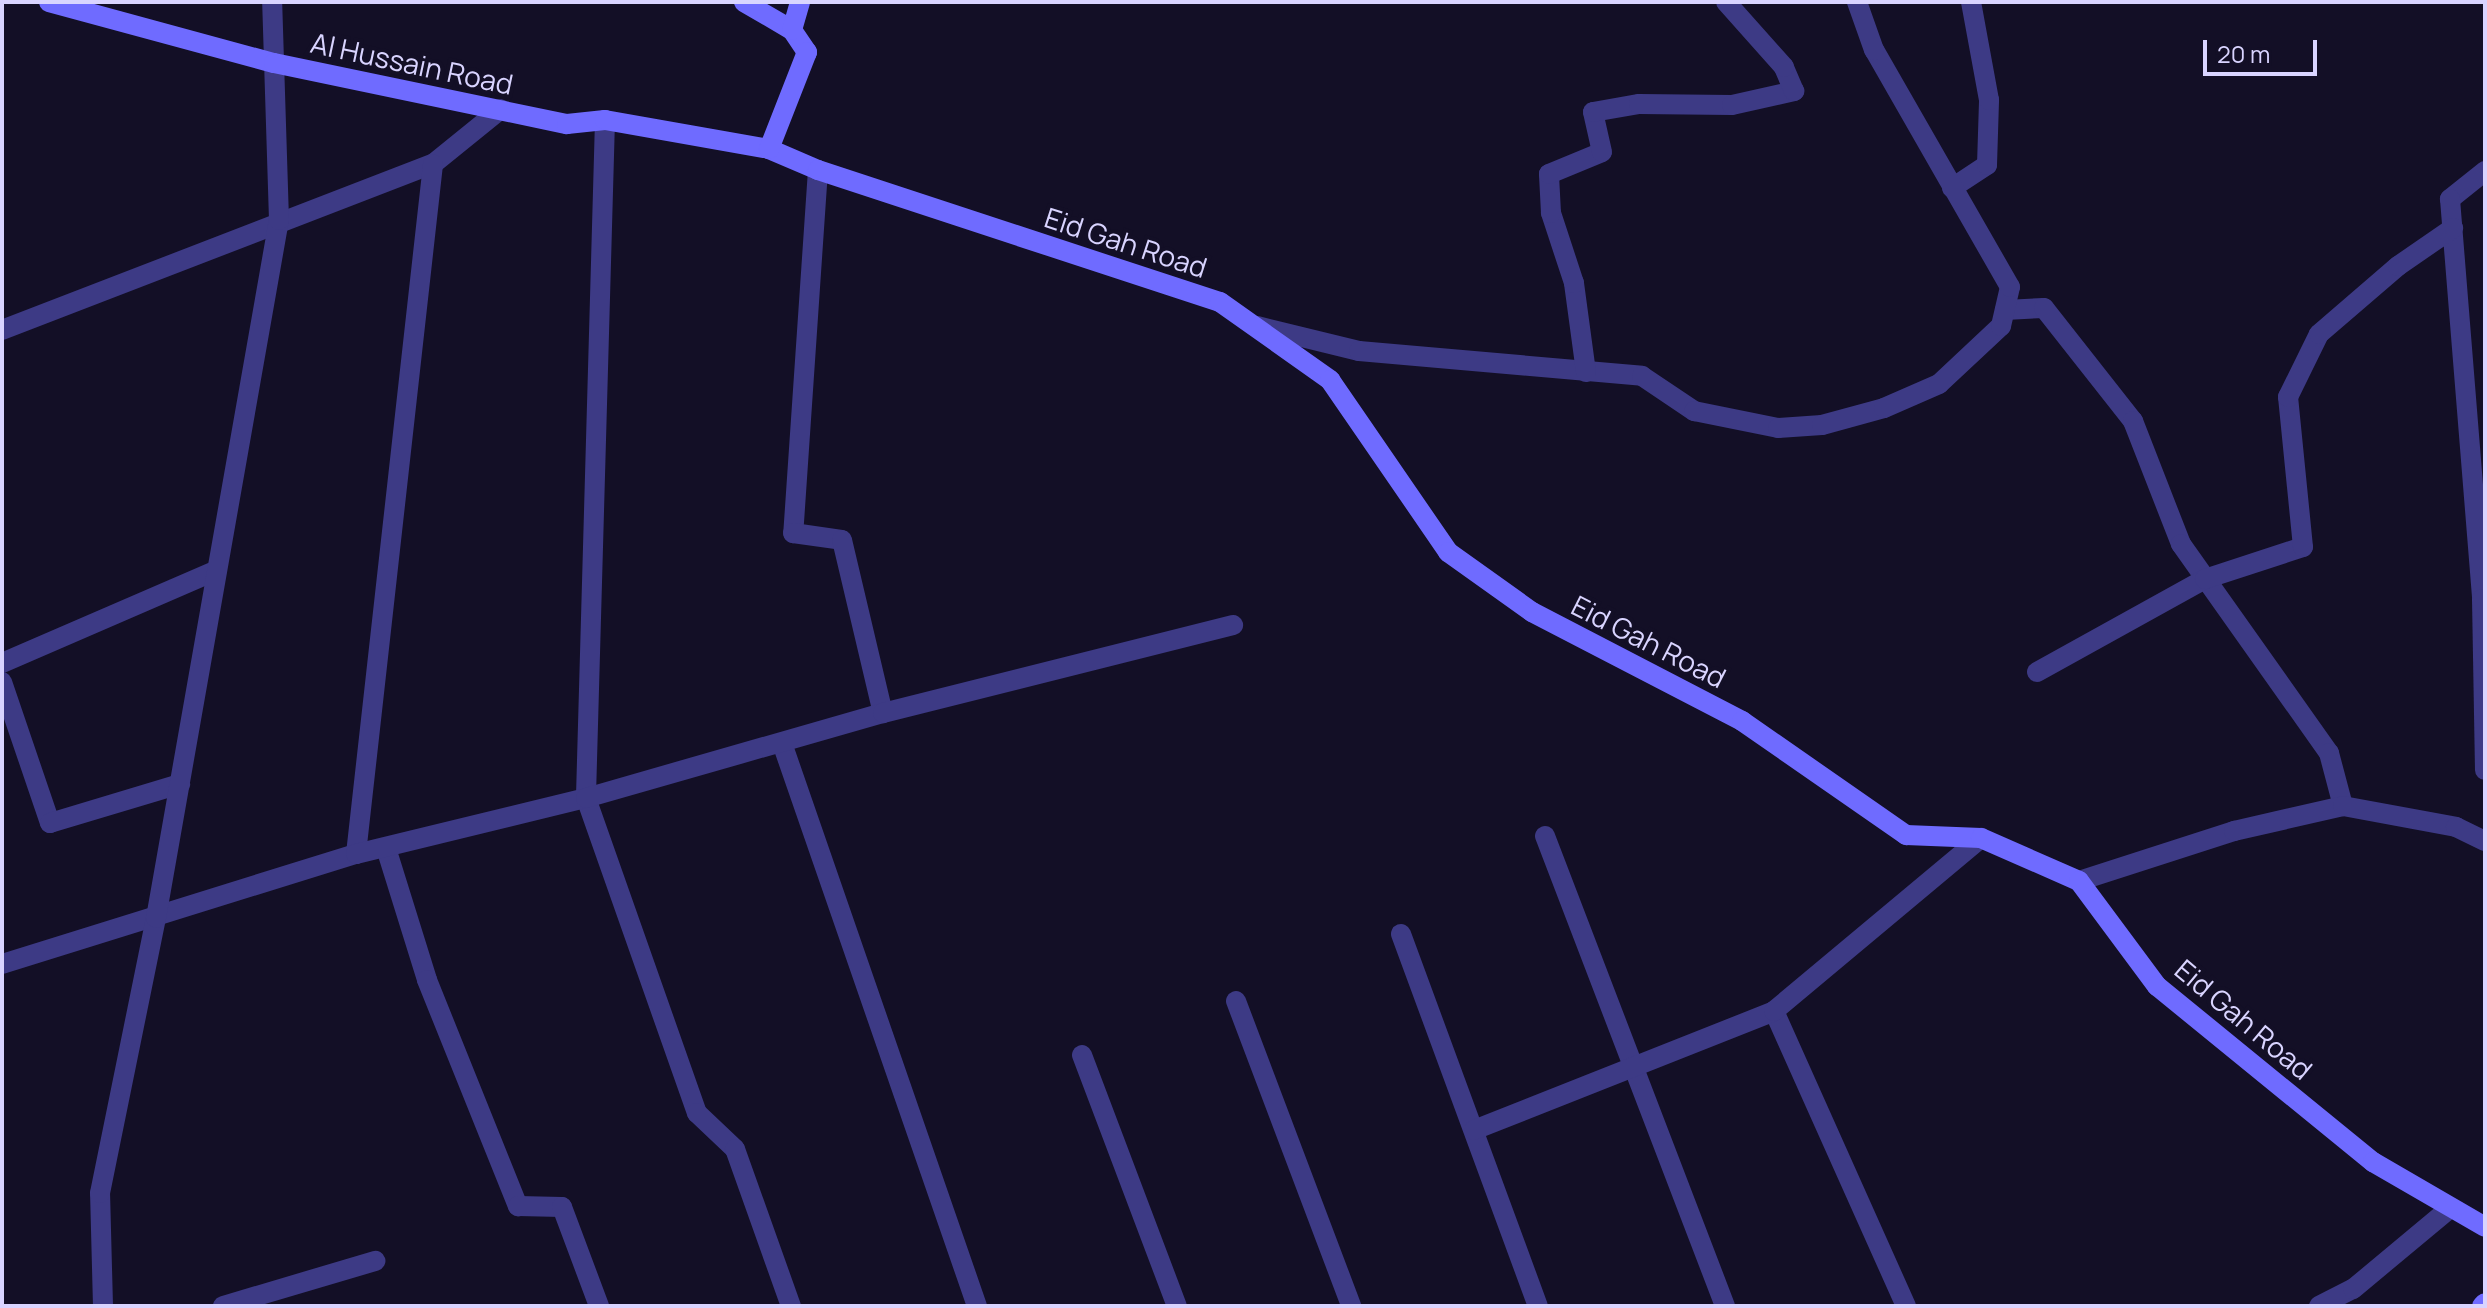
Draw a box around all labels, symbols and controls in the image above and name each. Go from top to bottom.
scale bar [2207,24,2321,74]
street label: Al Hussain Road [308,25,516,101]
text: 20 m [2217,37,2270,70]
street label: Eid Gah Road [1041,200,1211,284]
street label: Eid Gah Road [1566,588,1732,694]
street label: Eid Gah Road [2169,952,2319,1086]

